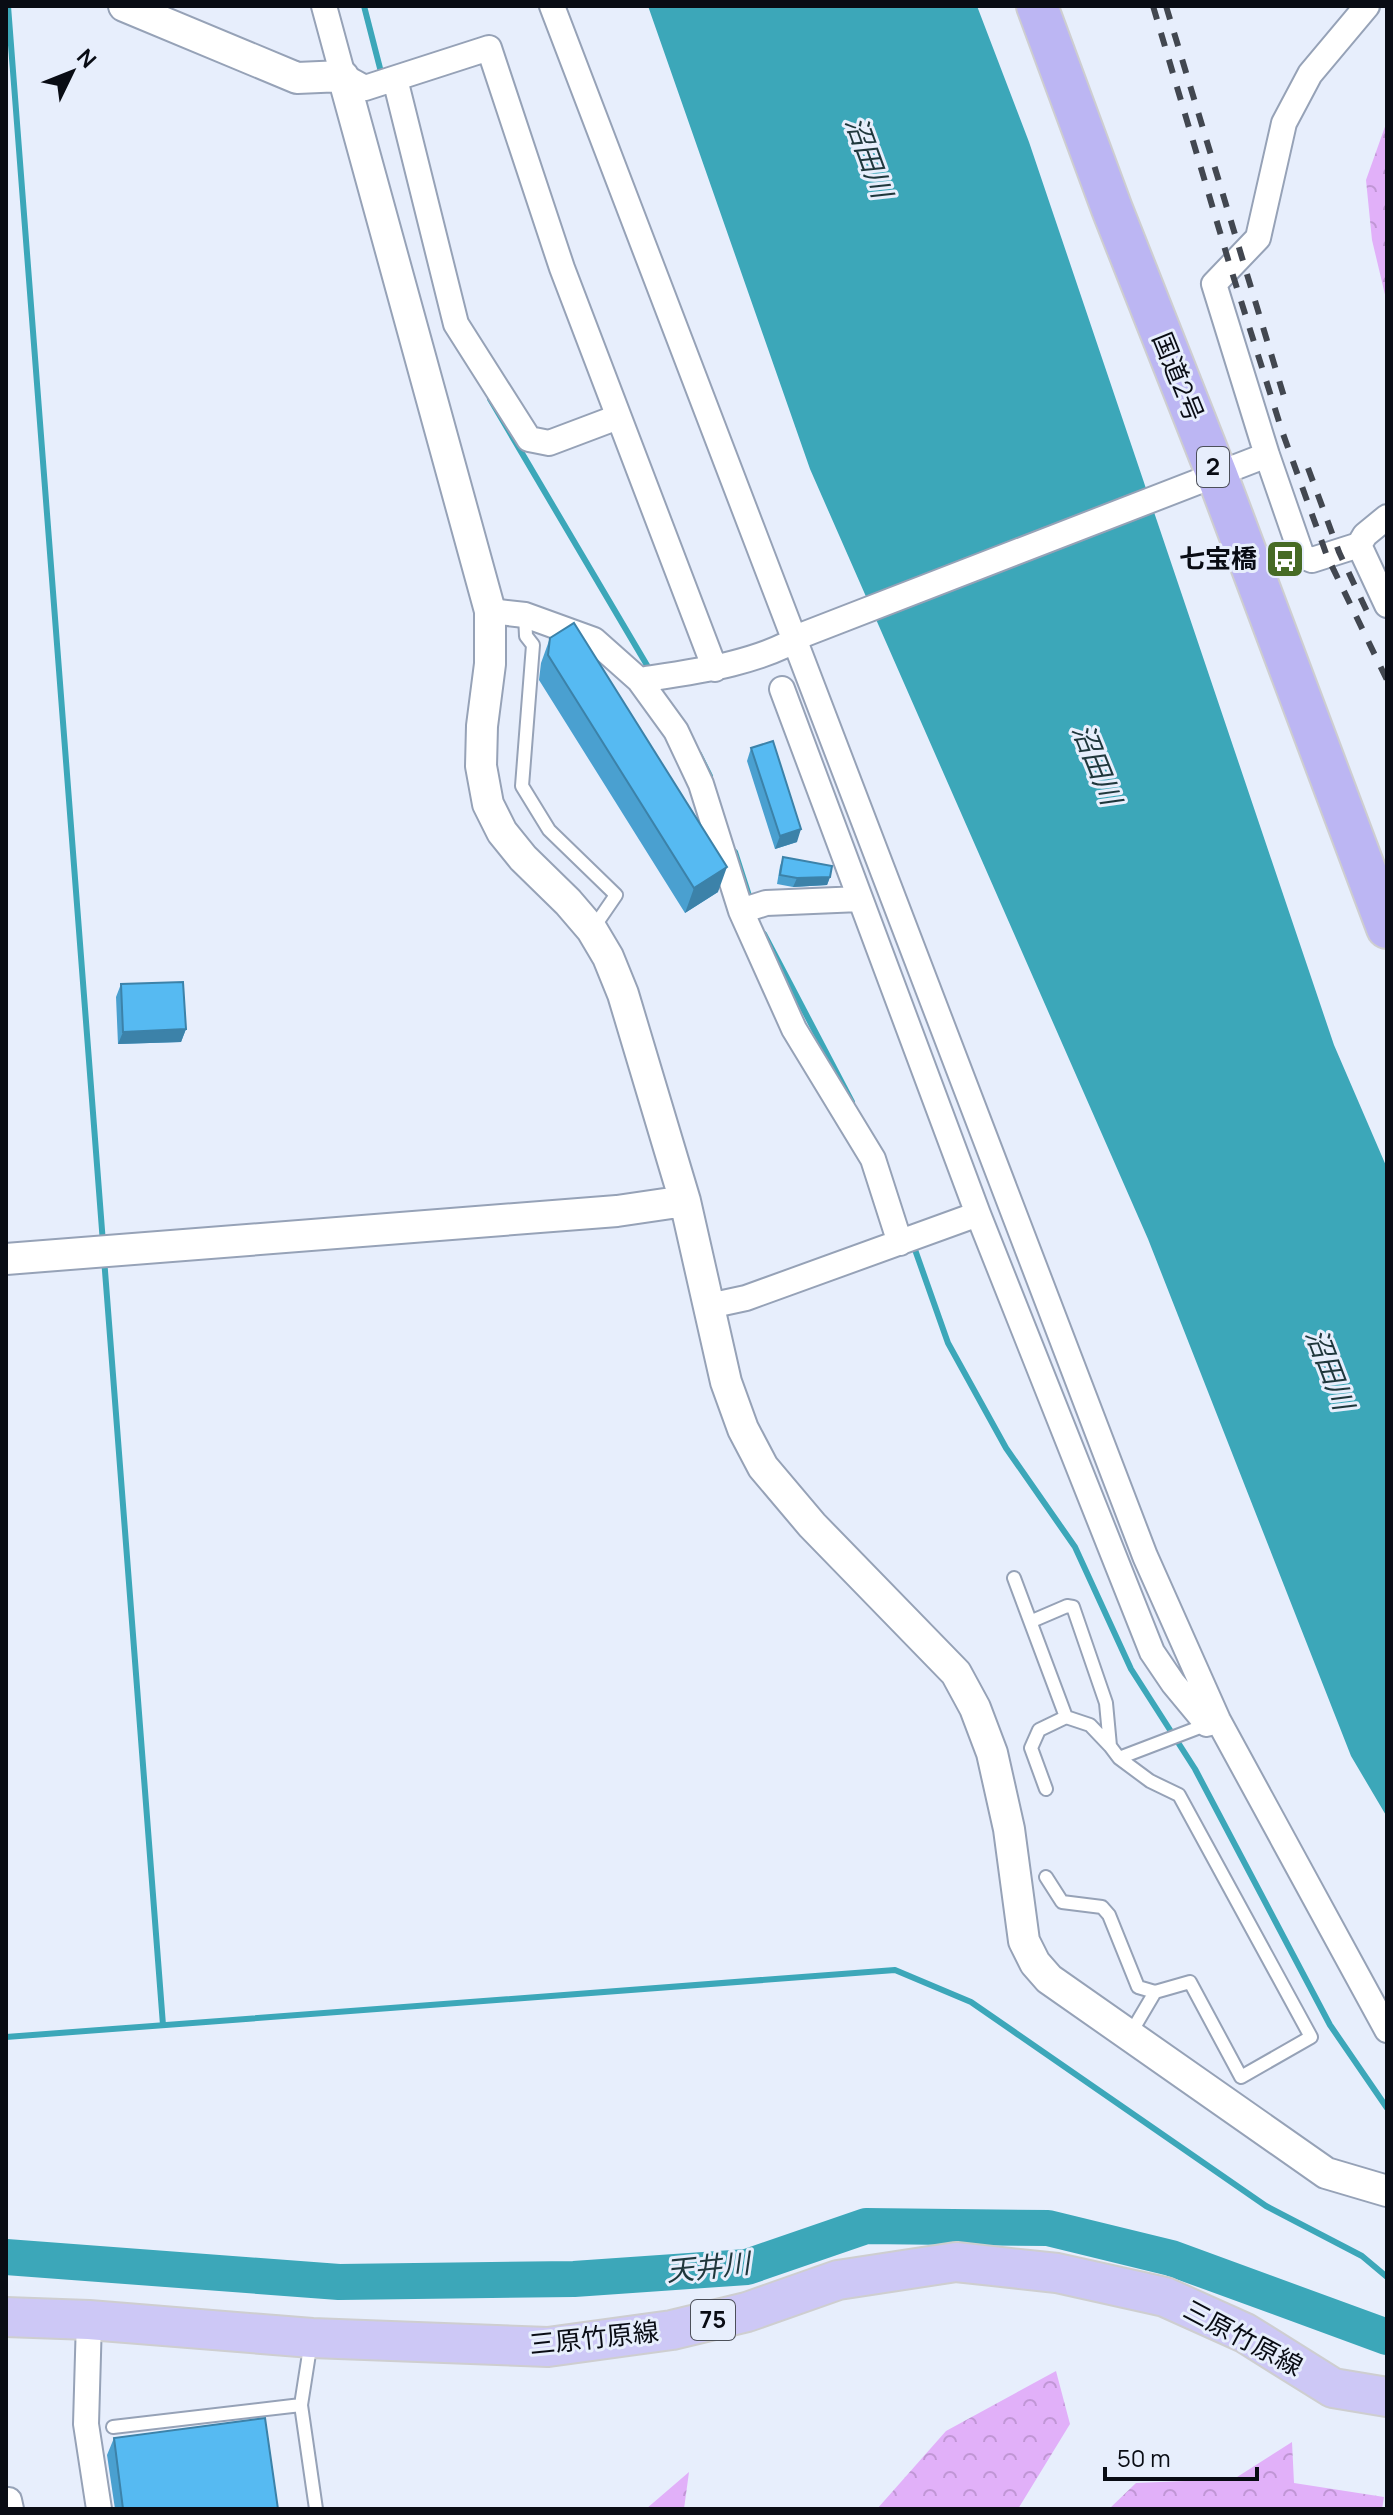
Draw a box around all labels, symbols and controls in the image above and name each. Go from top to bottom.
north arrow [32,32,112,112]
text: N [70,42,103,74]
water label: 沼田川 [838,111,903,205]
street label: 国道2号 [1145,327,1213,426]
road number: 2 [1197,447,1229,487]
bus stop icon: 七宝橋 [1264,538,1306,580]
place label: 七宝橋 [1179,540,1257,576]
water label: 沼田川 [1065,718,1132,812]
water label: 沼田川 [1298,1323,1365,1417]
water label: 天井川 [664,2242,755,2289]
street label: 三原竹原線 [1178,2291,1309,2384]
road number: 75 [691,2300,735,2340]
street label: 三原竹原線 [527,2312,660,2362]
scale bar [1105,2431,1257,2481]
text: 50 m [1117,2441,1171,2474]

